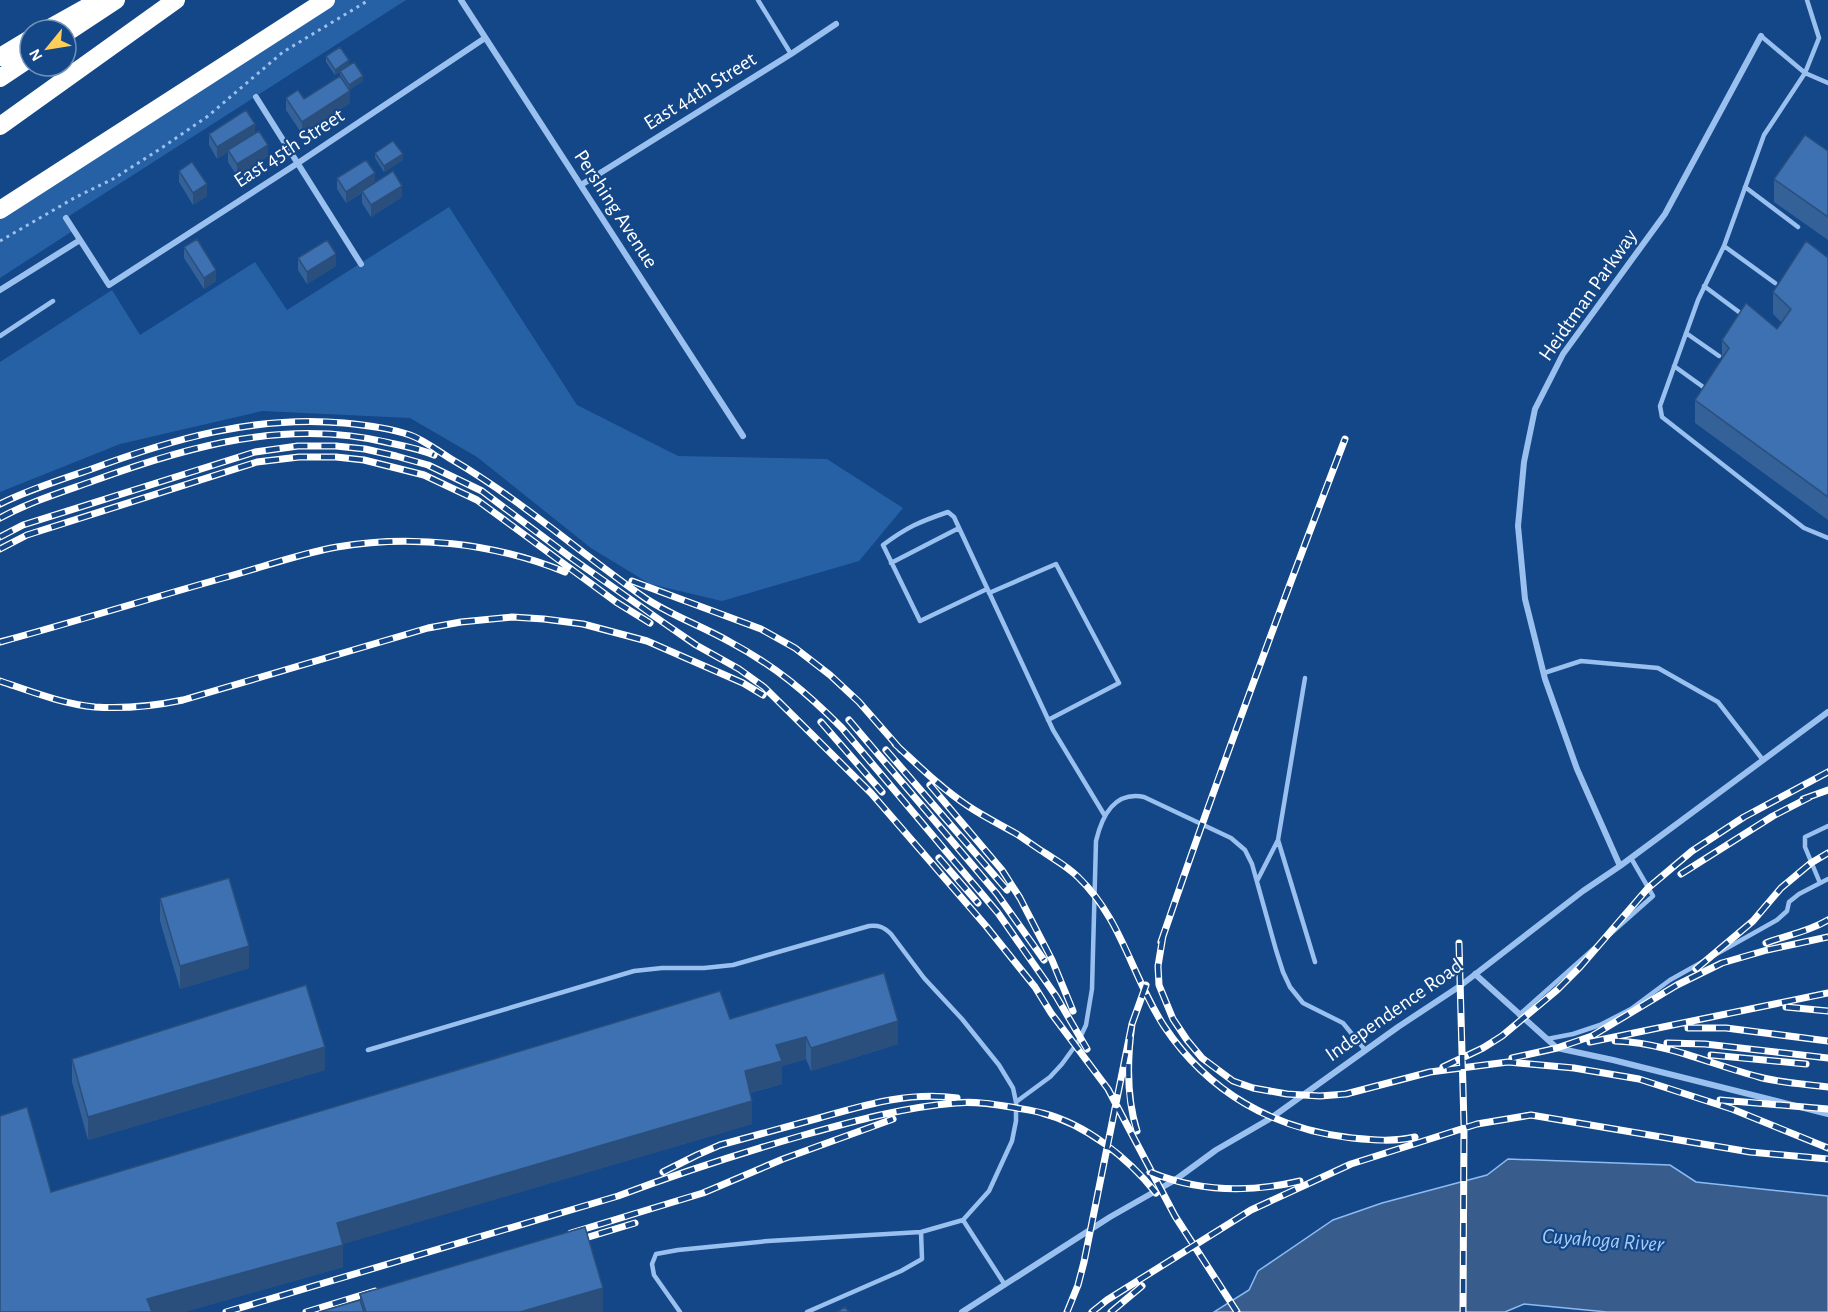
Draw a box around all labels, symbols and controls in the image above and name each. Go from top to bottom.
north arrow [18,18,78,78]
text: N [26,46,46,64]
street label: East 44th Street [640,48,760,134]
street label: East 45th Street [230,105,348,191]
street label: Pershing Avenue [570,146,662,272]
street label: Heidtman Parkway [1535,225,1641,365]
street label: Independence Road [1321,955,1467,1065]
water label: Cuyahoga River [1541,1225,1665,1255]

